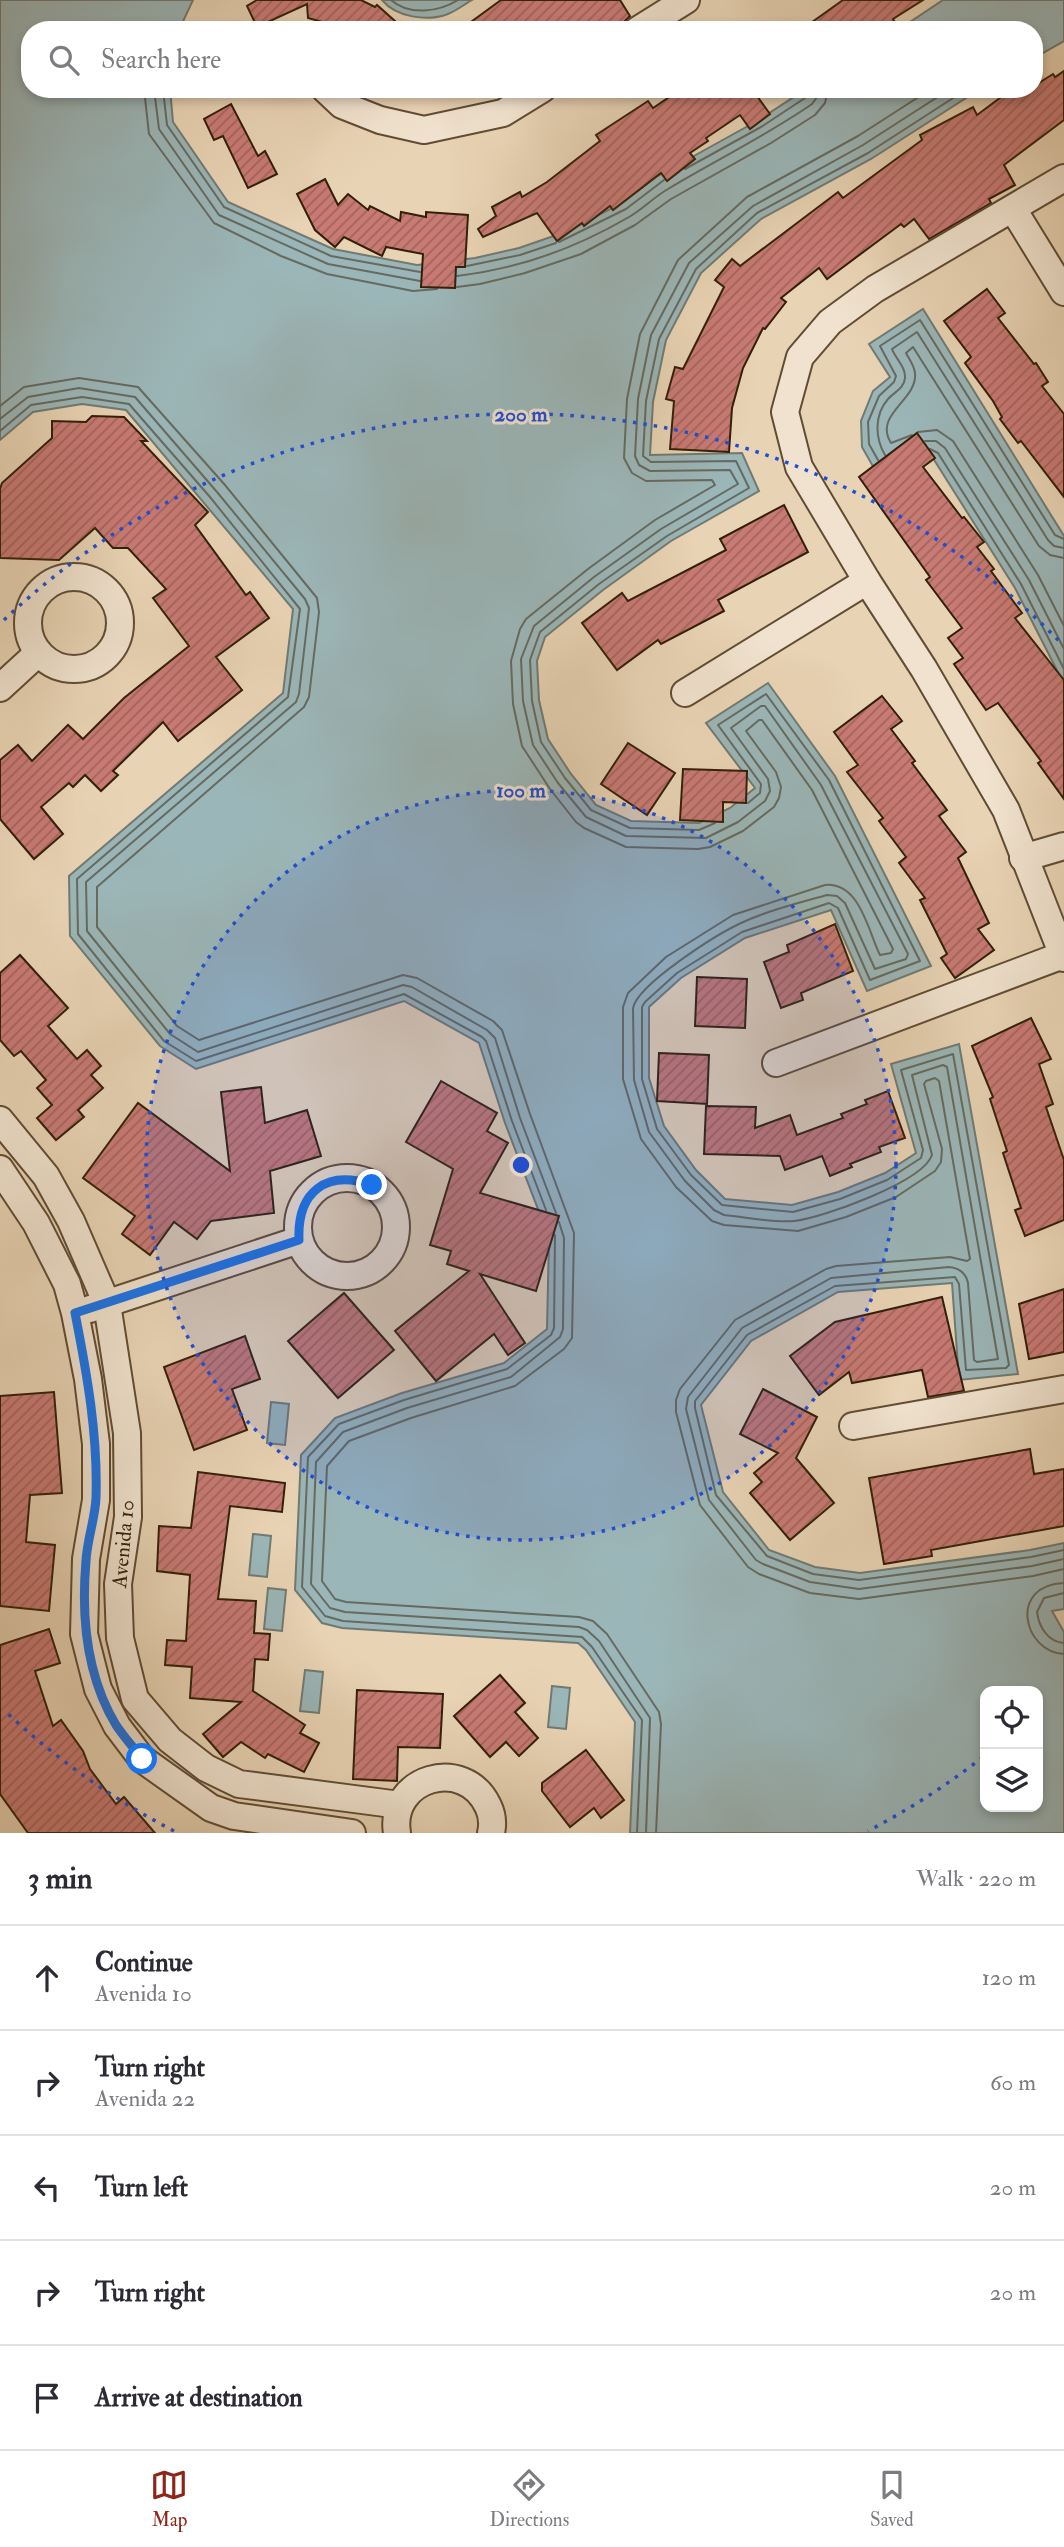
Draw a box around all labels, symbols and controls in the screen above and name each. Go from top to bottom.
search box [21,21,1043,98]
icon: search [45,41,83,79]
text: Search here [101,44,221,76]
text: 200 m [495,401,548,428]
text: 100 m [496,777,547,804]
centre of rings [509,1153,533,1177]
route end [356,1169,387,1200]
street label: Avenida 10 [106,1499,141,1590]
map controls [980,1686,1043,1812]
button: locate [980,1686,1043,1749]
route start [126,1743,157,1774]
button: layers [980,1749,1043,1812]
text: 3 min [28,1860,93,1897]
text: Walk · 220 m [916,1864,1036,1893]
text: Continue [95,1947,193,1979]
icon: ahead [28,1959,66,1997]
text: 120 m [982,1963,1036,1992]
text: Avenida 10 [95,1979,192,2008]
text: Turn right [95,2052,205,2084]
icon: right [28,2064,66,2102]
text: 60 m [990,2068,1036,2097]
text: Avenida 22 [95,2084,195,2113]
icon: left [28,2169,66,2207]
text: Turn left [95,2172,188,2204]
text: 20 m [990,2173,1036,2202]
icon: right [28,2274,66,2312]
text: Turn right [95,2277,205,2309]
text: 20 m [990,2278,1036,2307]
icon: arrive [28,2379,66,2417]
text: Arrive at destination [95,2382,303,2414]
tab: Map [150,2466,188,2532]
tab: Directions [489,2466,569,2532]
tab: Saved [870,2466,914,2532]

